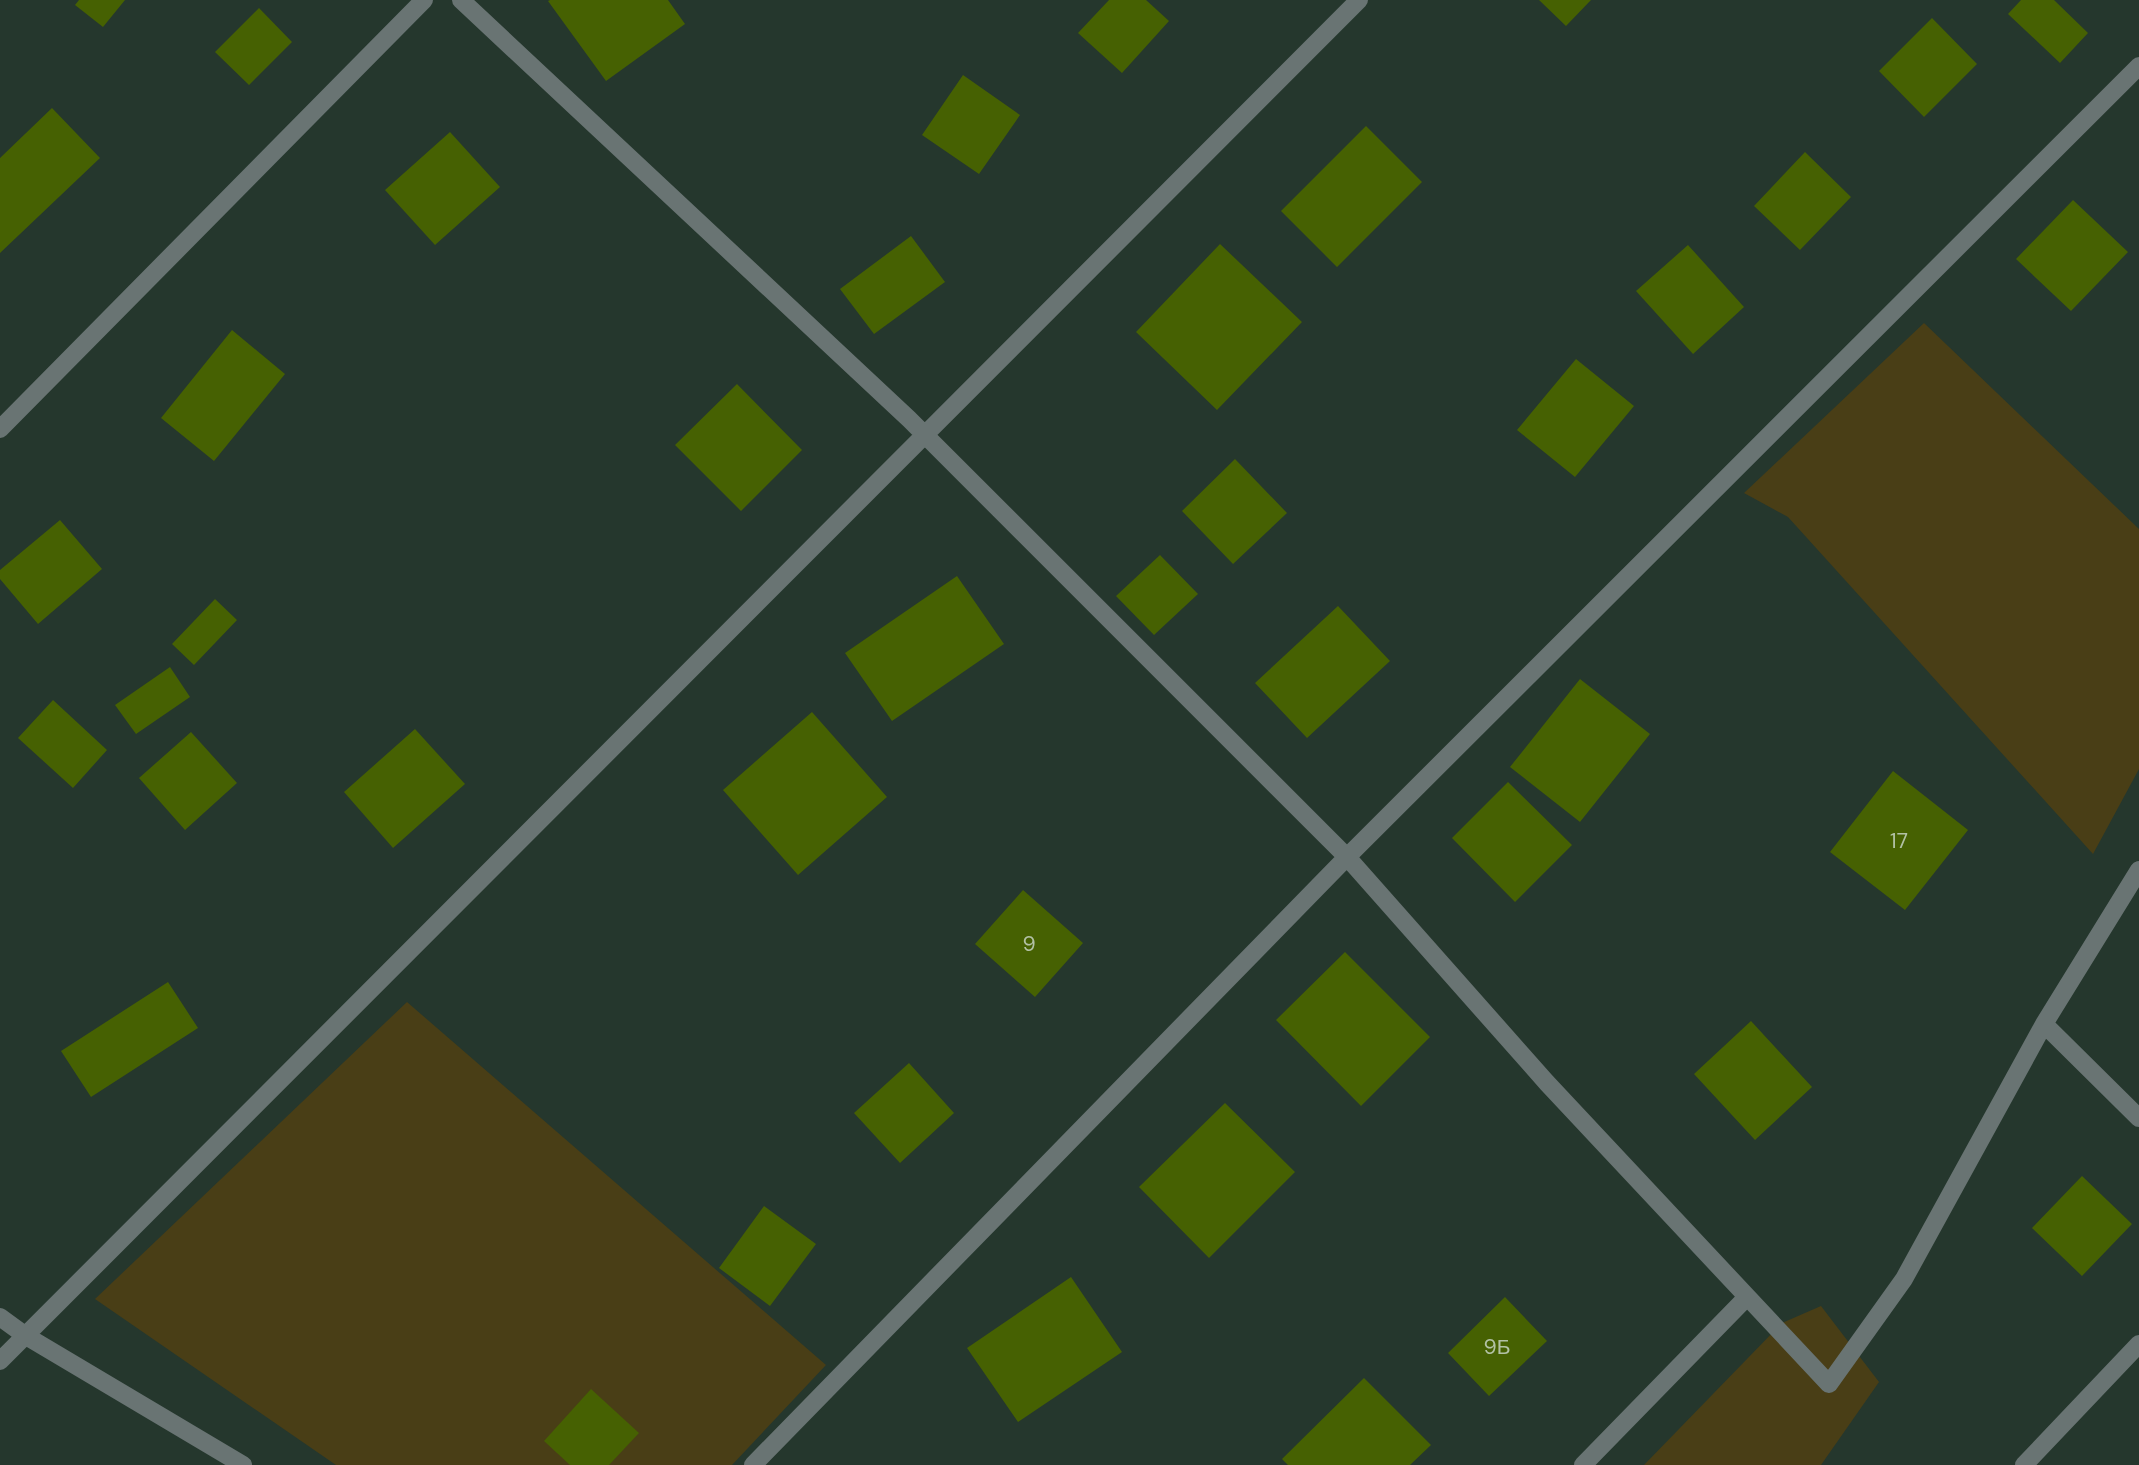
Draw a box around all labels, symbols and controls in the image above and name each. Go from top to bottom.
house number: 17 [1890,827,1908,855]
house number: 9 [1022,930,1036,958]
house number: 9Б [1484,1333,1510,1361]

